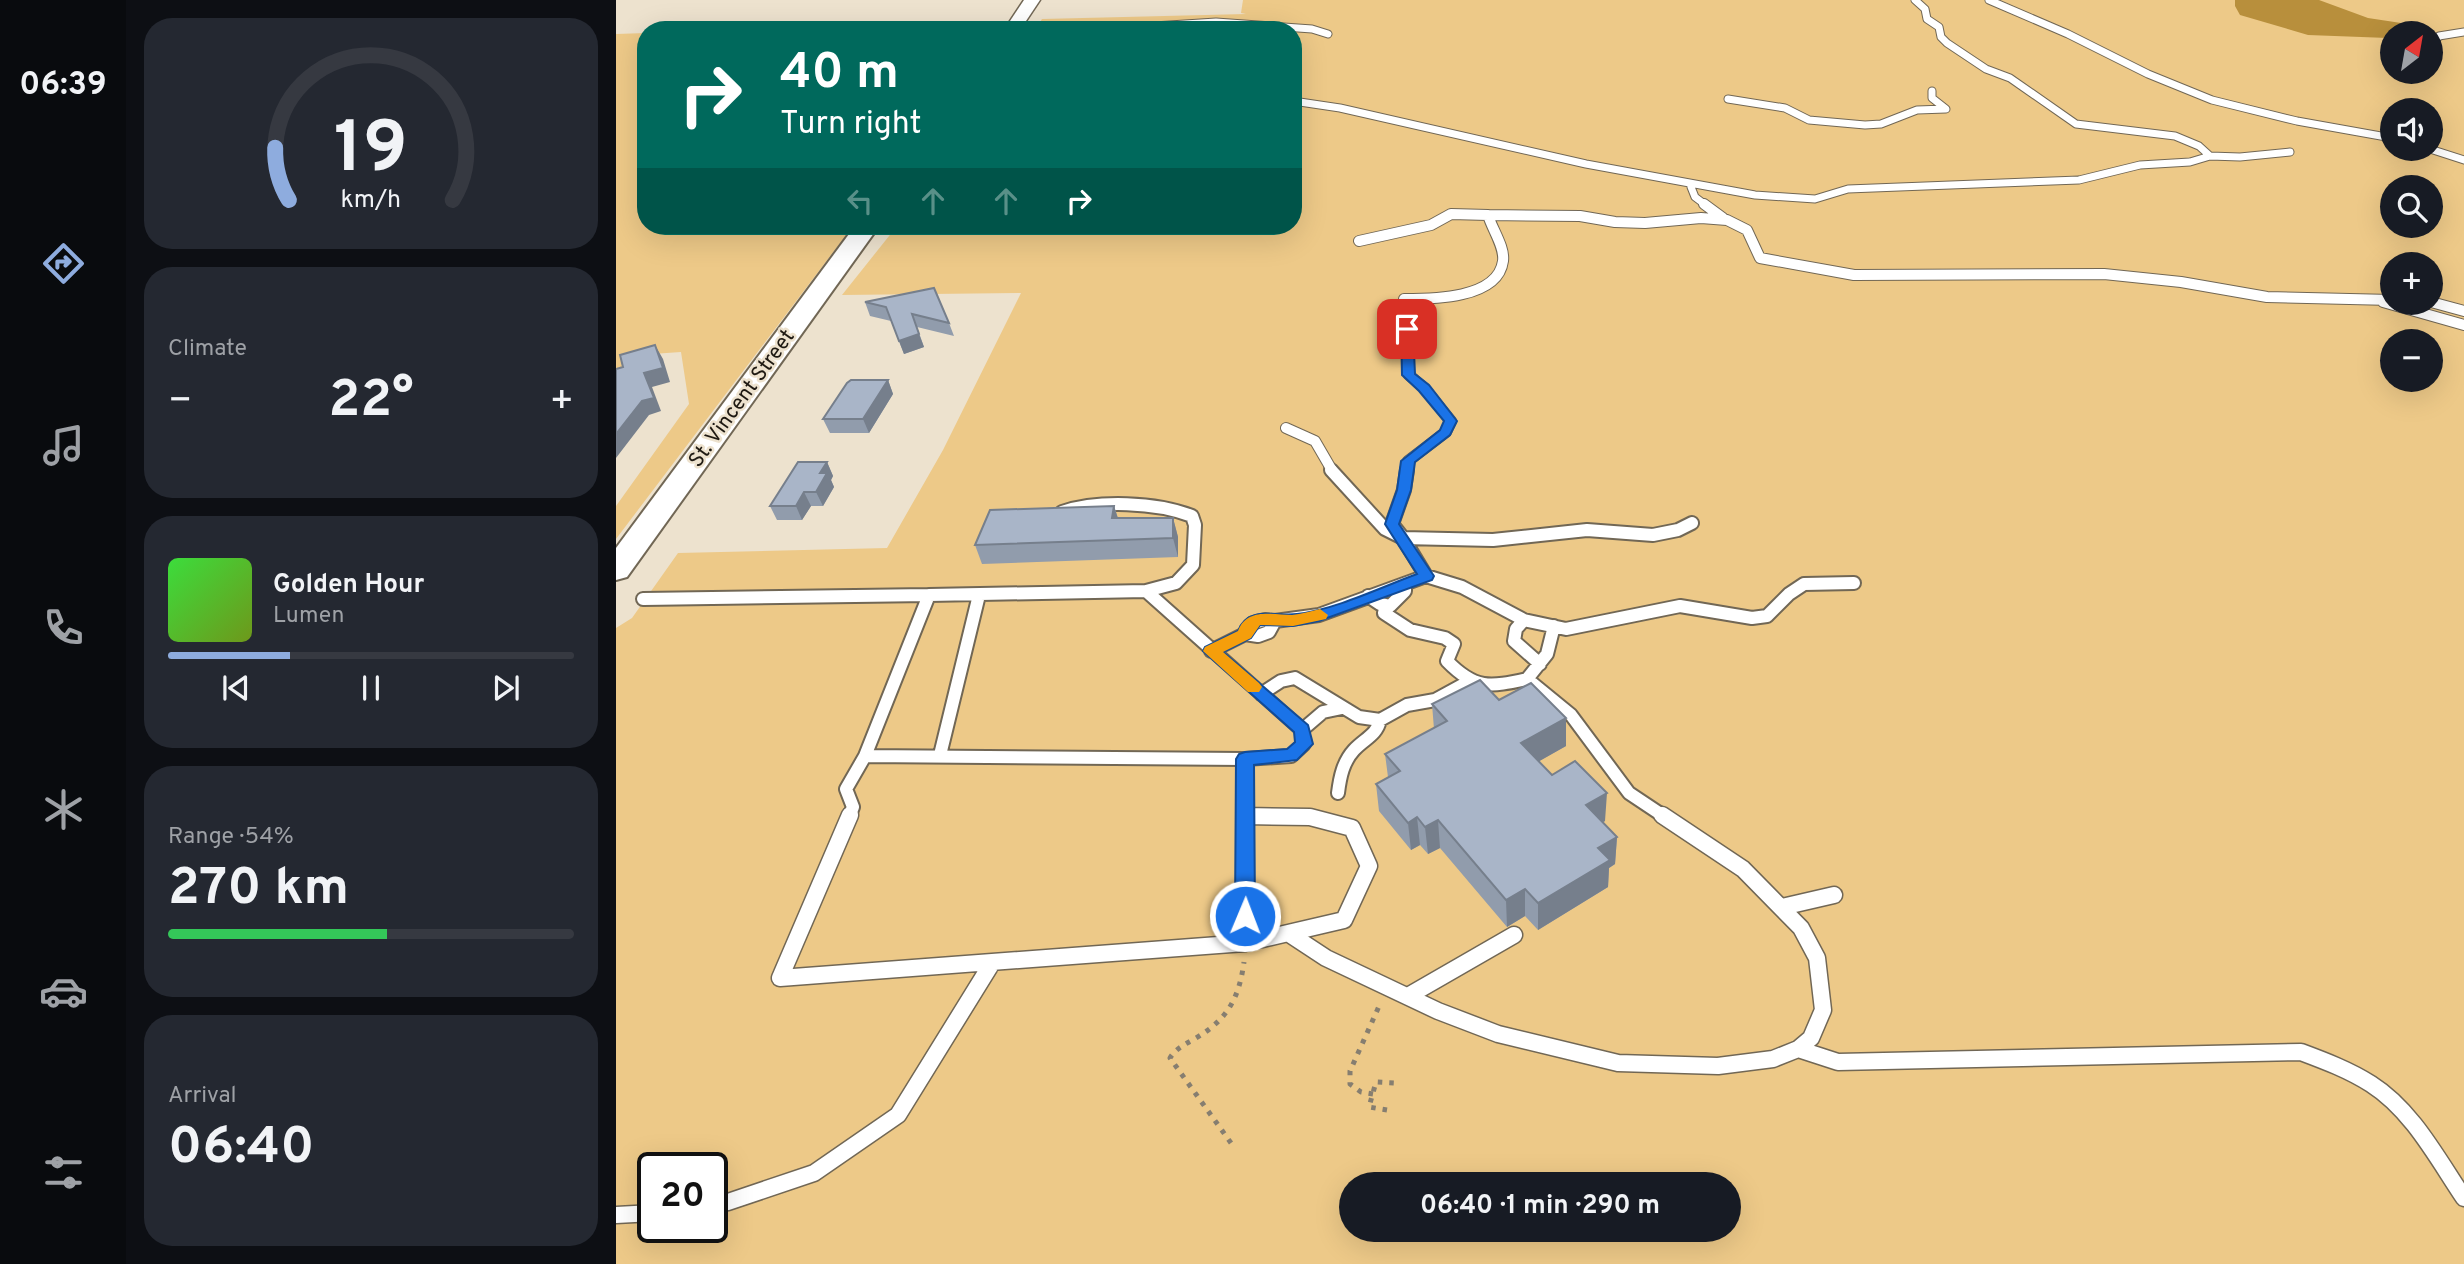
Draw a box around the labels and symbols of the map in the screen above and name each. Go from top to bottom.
north arrow [2380,21,2443,84]
pin [1377,299,1437,359]
street label: St. Vincent Street [683,325,801,473]
position arrow [1208,879,1282,953]
speed limit sign: 20 [637,1152,728,1243]

